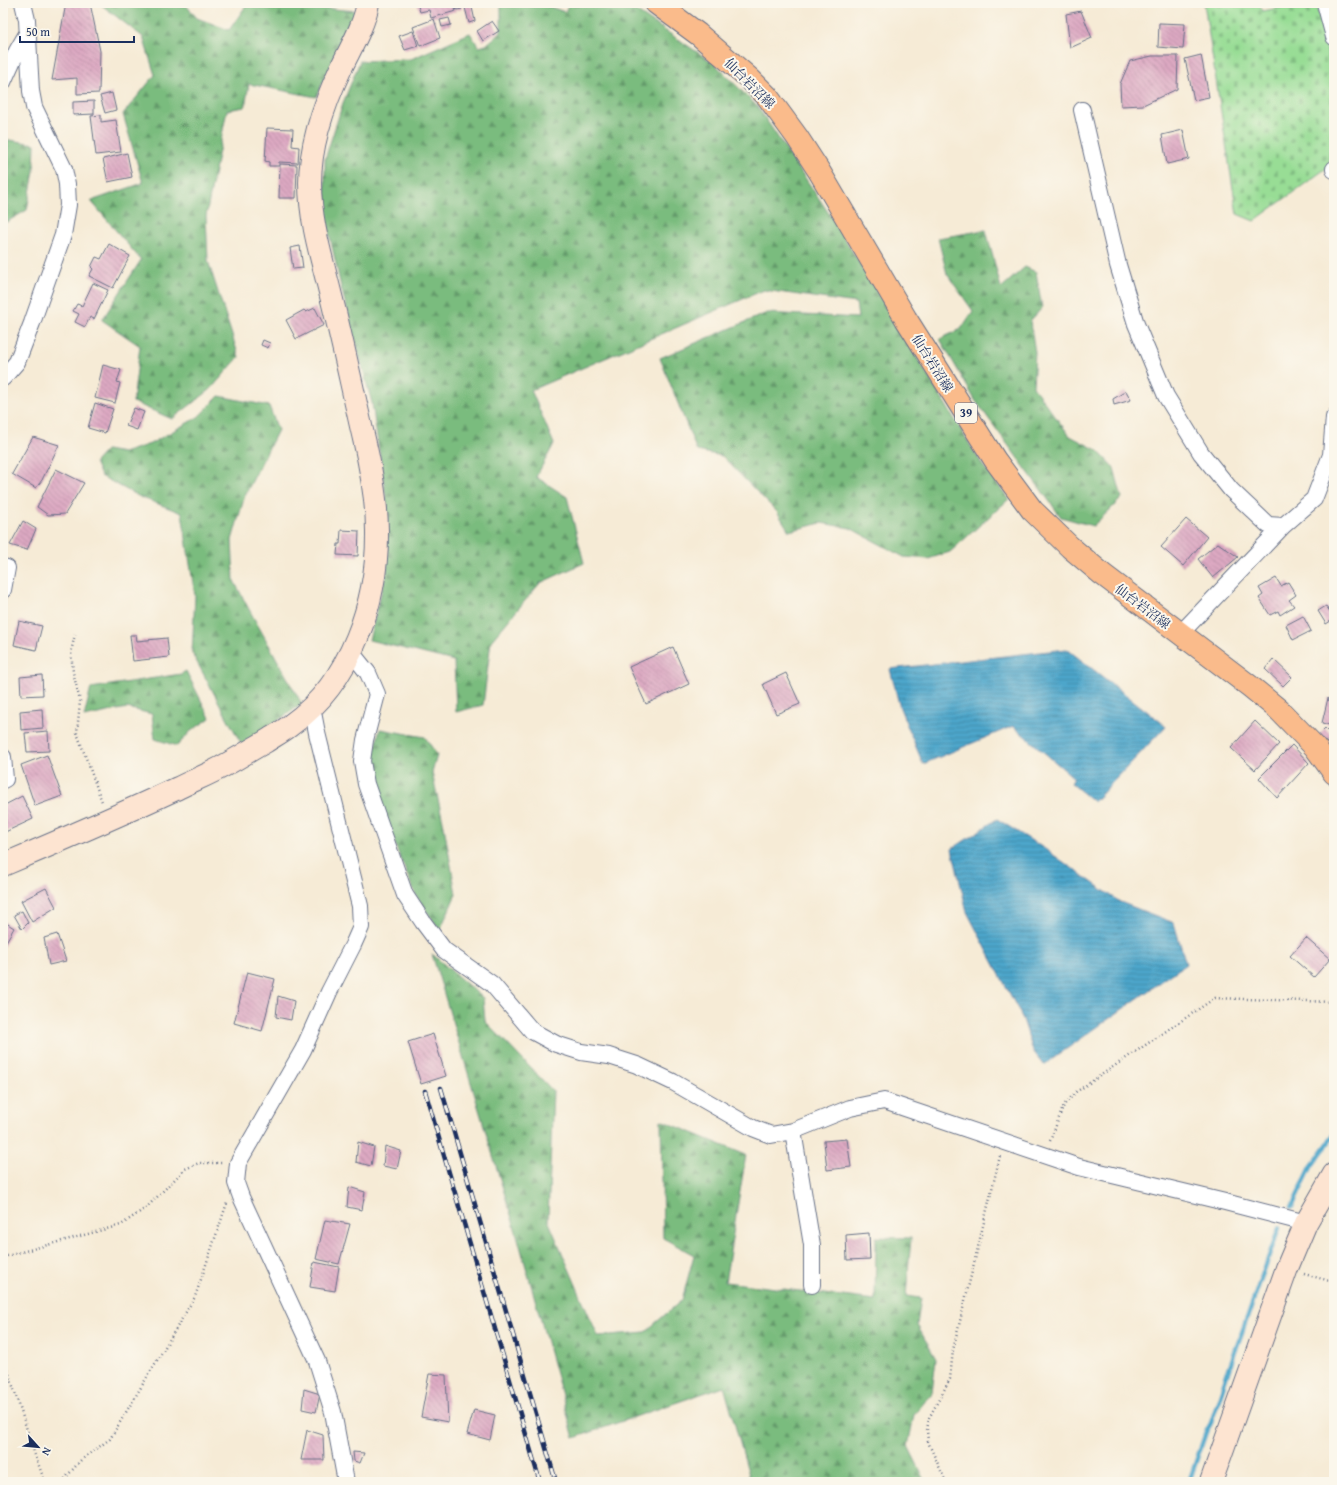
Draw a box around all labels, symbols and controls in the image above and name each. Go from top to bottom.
scale bar [20,18,134,44]
text: 50 m [26,23,50,40]
street label: 仙台岩沼線 [720,54,779,113]
street label: 仙台岩沼線 [907,331,958,396]
road number: 39 [955,403,977,423]
street label: 仙台岩沼線 [1111,579,1174,634]
north arrow [18,1427,58,1467]
text: N [38,1445,56,1459]

